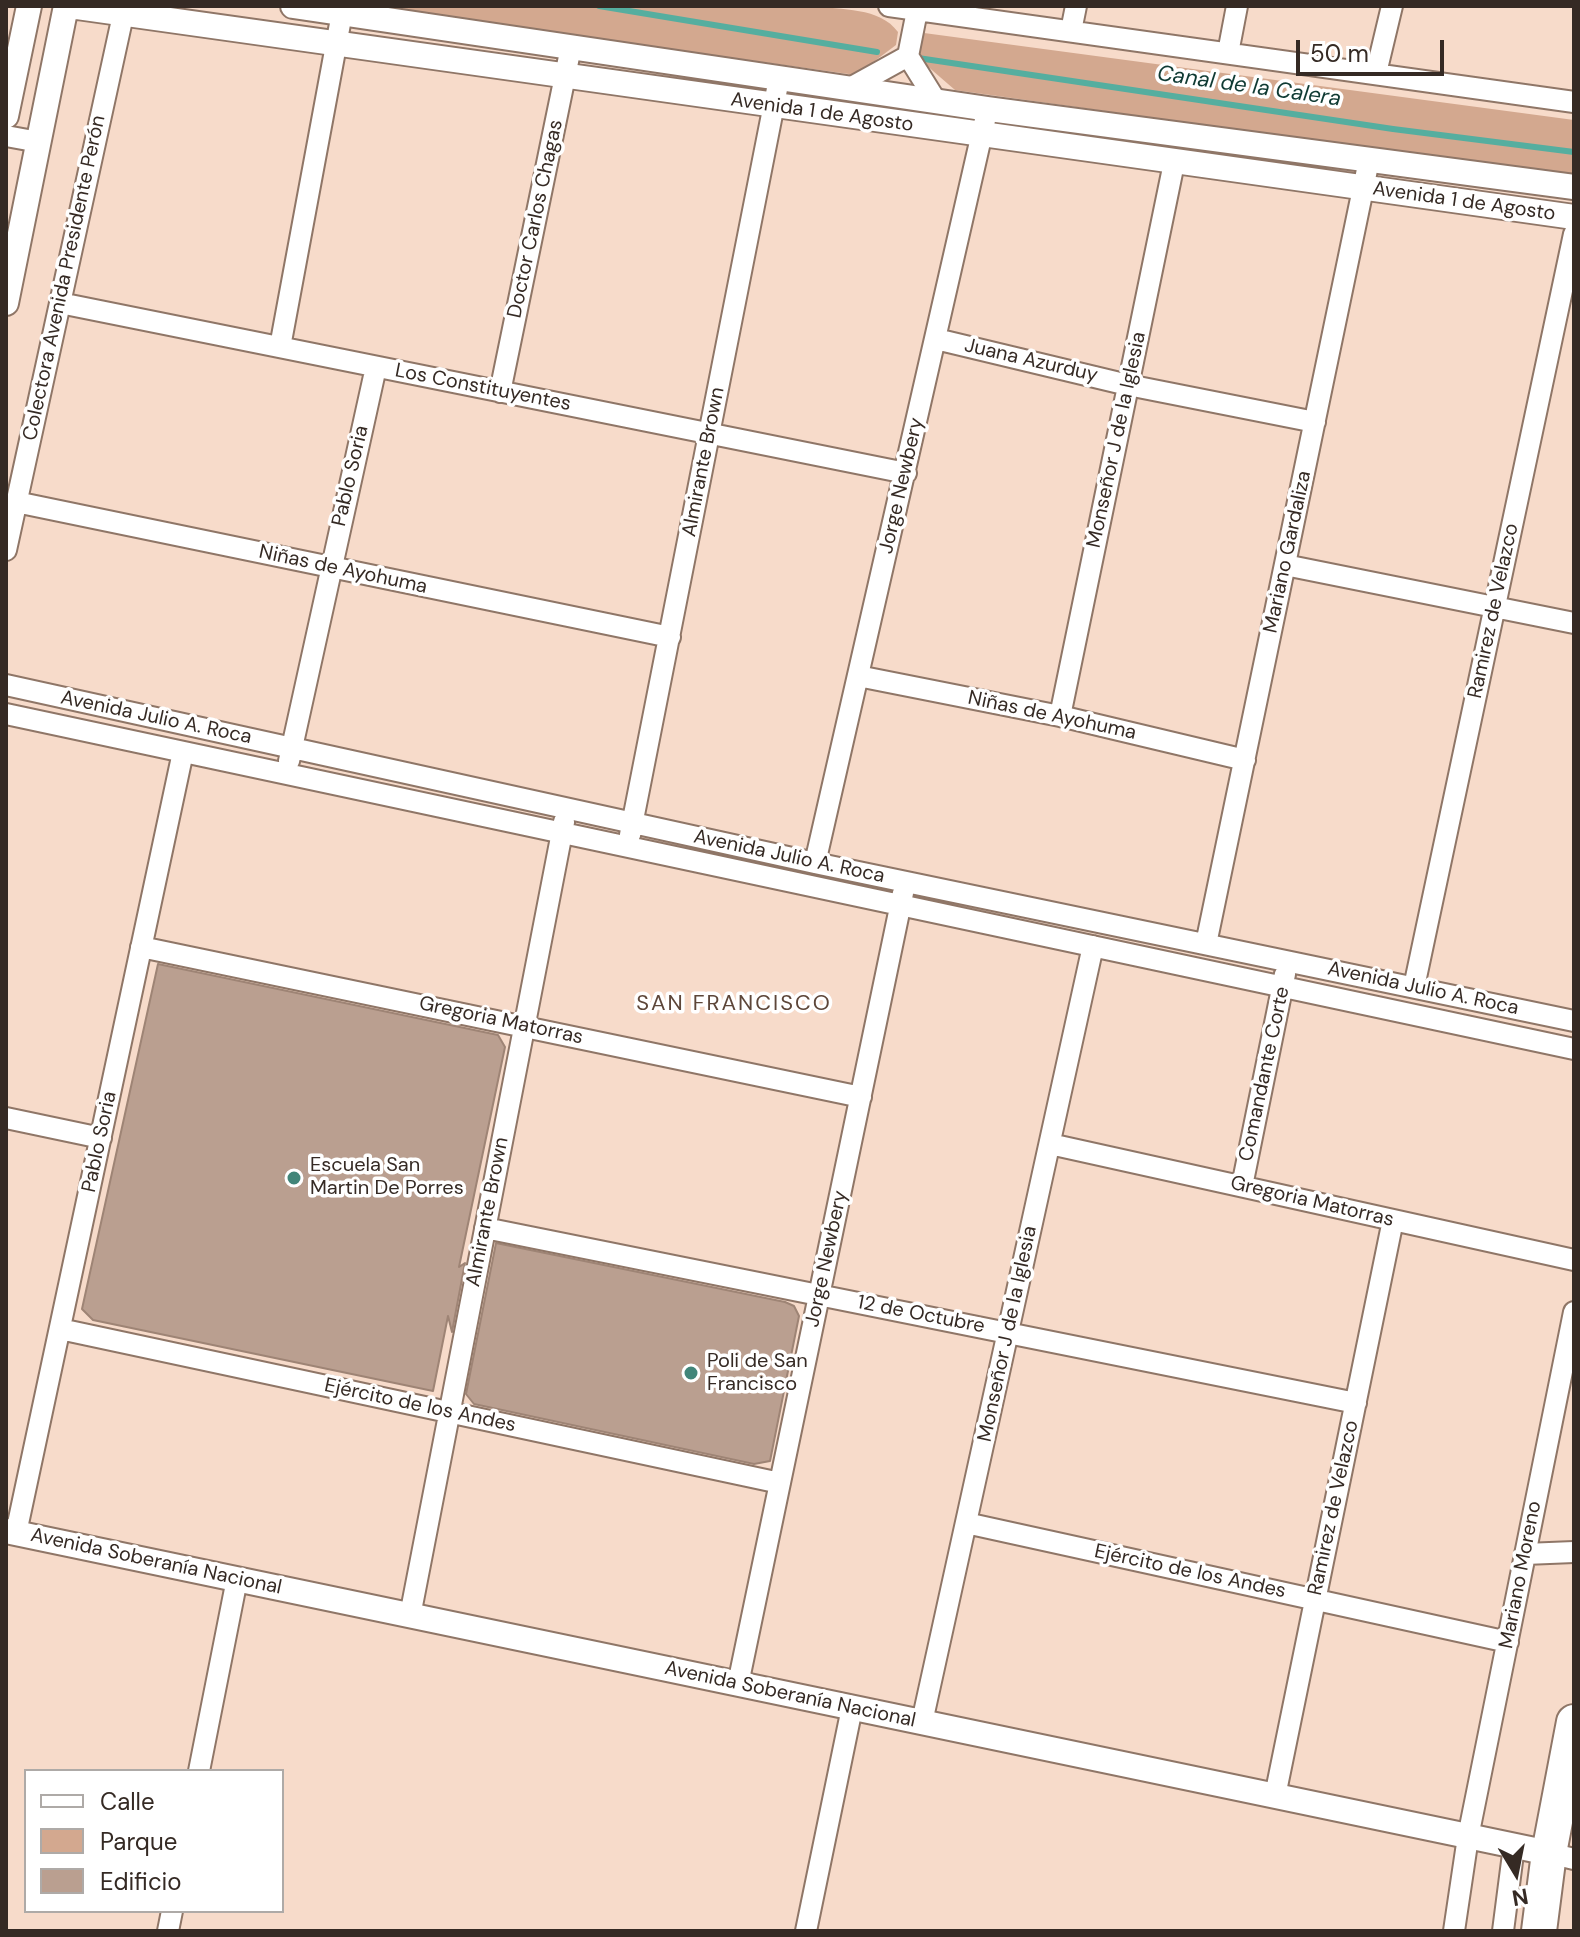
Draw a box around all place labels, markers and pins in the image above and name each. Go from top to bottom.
place label: Escuela San Martin De Porres [310,1154,464,1201]
marker: Escuela San Martin De Porres [285,1169,303,1187]
place label: Poli de San Francisco [707,1350,808,1397]
marker: Poli de San Francisco [682,1364,700,1382]

